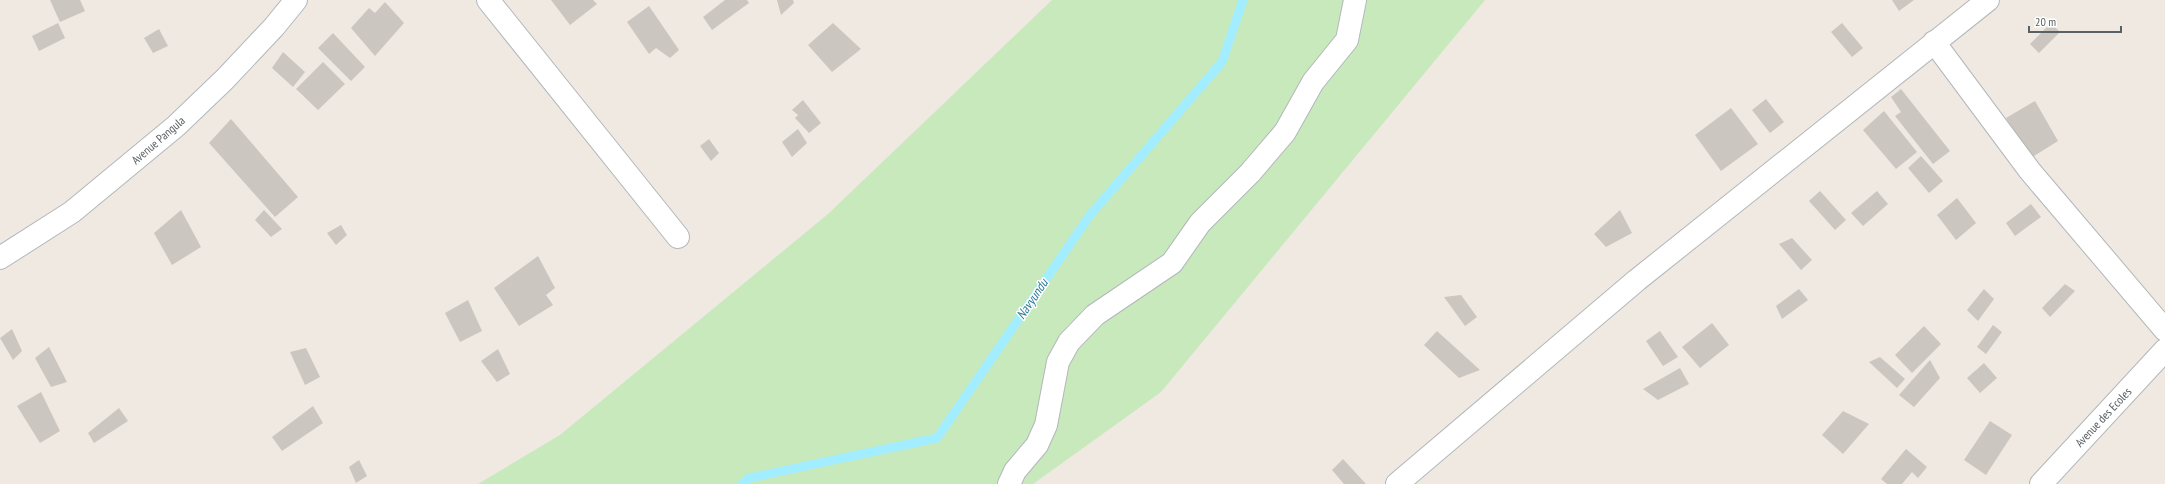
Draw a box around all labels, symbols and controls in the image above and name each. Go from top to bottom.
scale bar [2029,8,2121,34]
text: 20 m [2035,14,2056,29]
street label: Avenue Pangula [128,113,188,167]
water label: Navyundu [1012,275,1052,322]
street label: Avenue des Ecoles [2072,384,2134,450]

